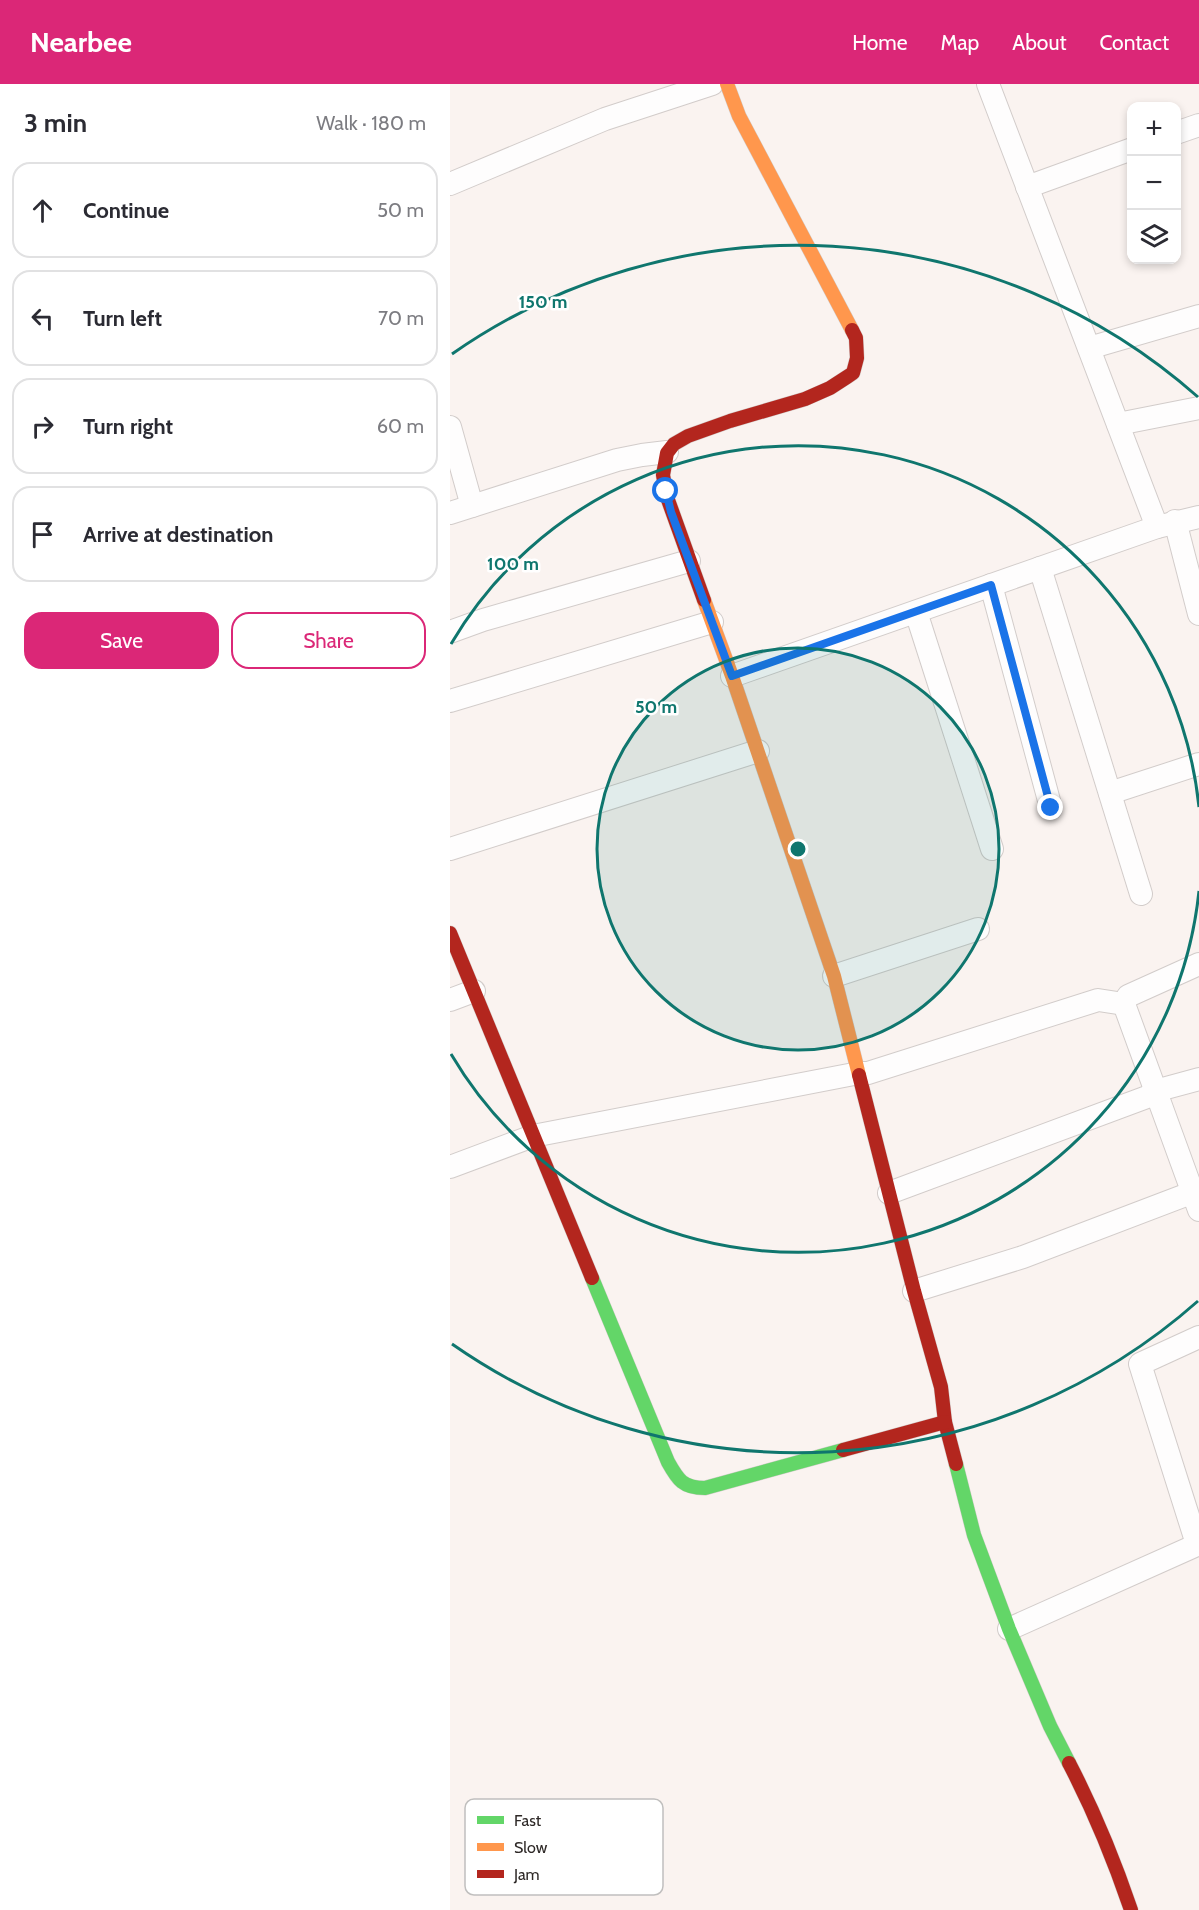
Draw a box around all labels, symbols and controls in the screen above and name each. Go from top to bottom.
text: Nearbee [30,25,132,59]
text: Home [852,30,908,55]
text: Map [941,30,979,55]
text: About [1012,30,1066,55]
text: Contact [1099,30,1169,55]
map controls [1127,102,1181,264]
button: + [1127,102,1181,156]
text: 3 min [24,107,87,139]
text: Walk · 180 m [316,111,426,135]
button: − [1127,156,1181,210]
icon: ahead [26,194,59,227]
text: Continue [83,197,169,224]
text: 50 m [377,198,424,222]
button: layers [1127,210,1181,264]
text: 150 m [519,291,567,313]
icon: left [26,302,59,335]
text: Turn left [83,305,162,332]
text: 70 m [378,306,424,330]
icon: right [26,410,59,443]
text: Turn right [83,413,173,440]
text: 60 m [377,414,424,438]
route start [652,477,678,503]
icon: arrive [26,518,59,551]
text: Arrive at destination [83,521,273,548]
text: 100 m [487,553,539,575]
button: Save [24,612,219,669]
button: Share [231,612,426,669]
text: 50 m [635,696,677,718]
route end [1037,794,1063,820]
centre of rings [788,839,808,859]
legend [465,1799,663,1895]
text: Fast [514,1811,542,1830]
text: Slow [514,1838,548,1857]
text: Jam [513,1865,540,1884]

